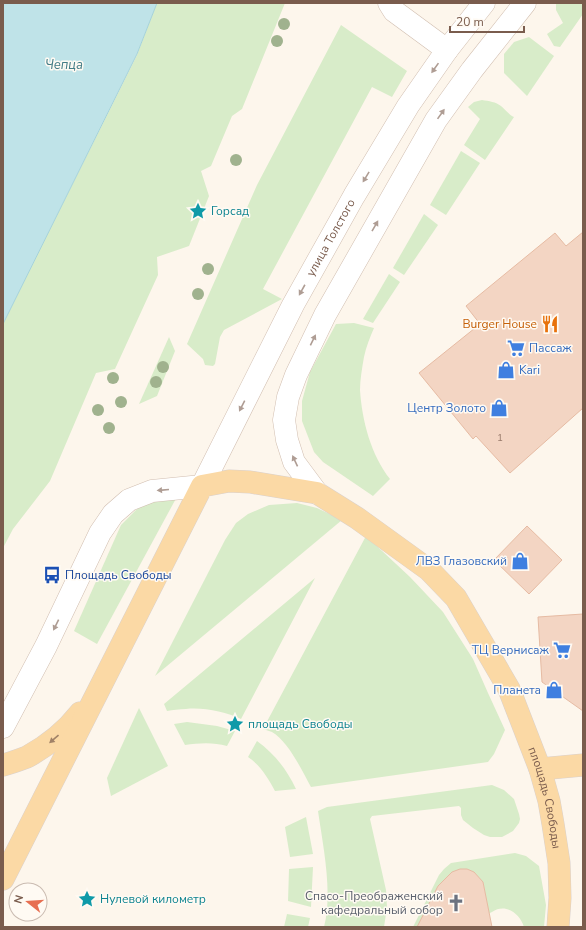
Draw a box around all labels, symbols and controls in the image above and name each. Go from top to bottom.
scale bar [450,8,524,34]
text: 20 m [456,14,484,30]
water label: Чепца [45,56,83,74]
one-way arrow [431,62,439,73]
one-way arrow [436,109,444,119]
one-way arrow [362,171,369,183]
street label: улица Толстого [303,196,359,279]
place icon: Горсад [188,201,208,221]
place label: Горсад [211,203,249,219]
one-way arrow [372,220,379,232]
one-way arrow [298,285,305,296]
restaurant icon: Burger House [540,314,560,334]
place label: Burger House [462,316,537,332]
one-way arrow [310,335,316,346]
supermarket icon: Пассаж [506,338,526,358]
place label: Пассаж [529,340,572,356]
shop icon: Kari [496,360,516,380]
place label: Kari [519,362,540,378]
shop icon: Центр Золото [489,398,509,418]
one-way arrow [239,400,245,412]
place label: Центр Золото [407,400,486,416]
house number: 1 [497,431,503,445]
one-way arrow [292,455,298,466]
one-way arrow [157,487,169,493]
shop icon: ЛВЗ Глазовский [510,551,530,571]
place label: ЛВЗ Глазовский [416,553,507,569]
bus stop icon: Площадь Свободы [42,565,62,585]
place label: Площадь Свободы [65,567,172,583]
one-way arrow [53,620,59,631]
supermarket icon: ТЦ Вернисаж [552,640,572,660]
place label: ТЦ Вернисаж [472,642,550,658]
shop icon: Планета [544,680,564,700]
place label: Планета [493,682,541,698]
place icon: площадь Свободы [225,714,245,734]
place label: площадь Свободы [248,716,353,732]
one-way arrow [48,735,59,744]
street label: площадь Свободы [524,744,565,850]
north arrow [8,882,48,922]
place label: Спасо-Преображенский кафедральный собор [305,888,443,918]
place icon: Нулевой километр [77,889,97,909]
place label: Нулевой километр [100,891,206,907]
text: N [11,893,27,905]
church icon: Спасо-Преображенский кафедральный собор [446,893,466,913]

